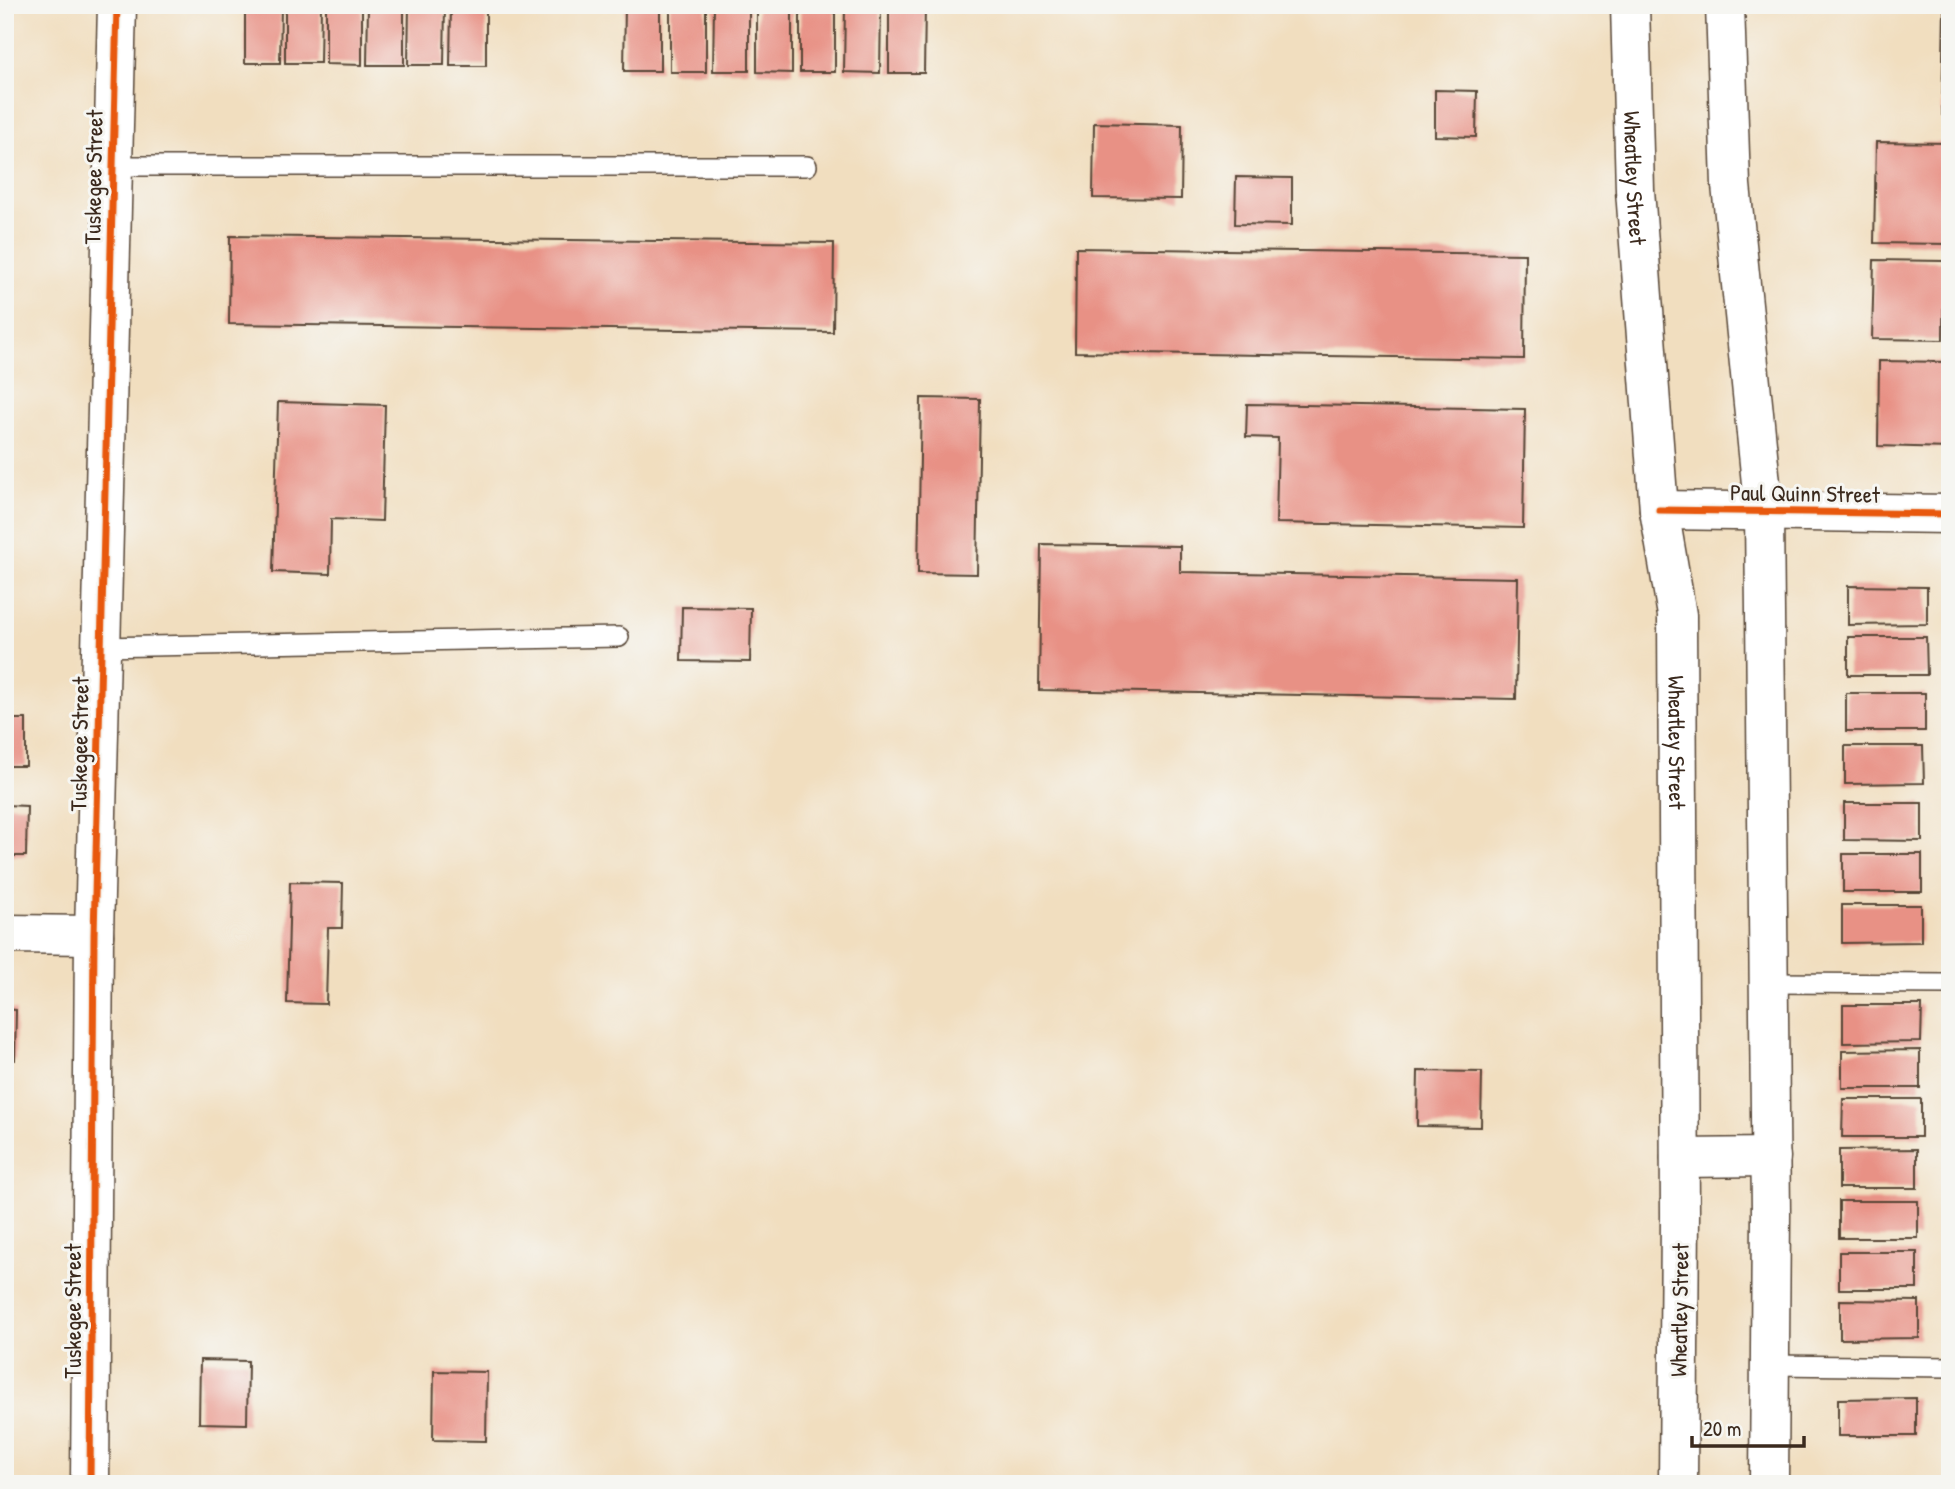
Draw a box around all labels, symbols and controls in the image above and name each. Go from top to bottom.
street label: Tuskegee Street [76,108,110,245]
street label: Wheatley Street [1617,111,1655,247]
street label: Paul Quinn Street [1730,476,1881,510]
street label: Tuskegee Street [62,675,96,812]
street label: Wheatley Street [1662,676,1693,811]
street label: Tuskegee Street [57,1242,88,1378]
street label: Wheatley Street [1662,1242,1696,1377]
scale bar [1692,1405,1804,1449]
text: 20 m [1703,1414,1741,1443]

